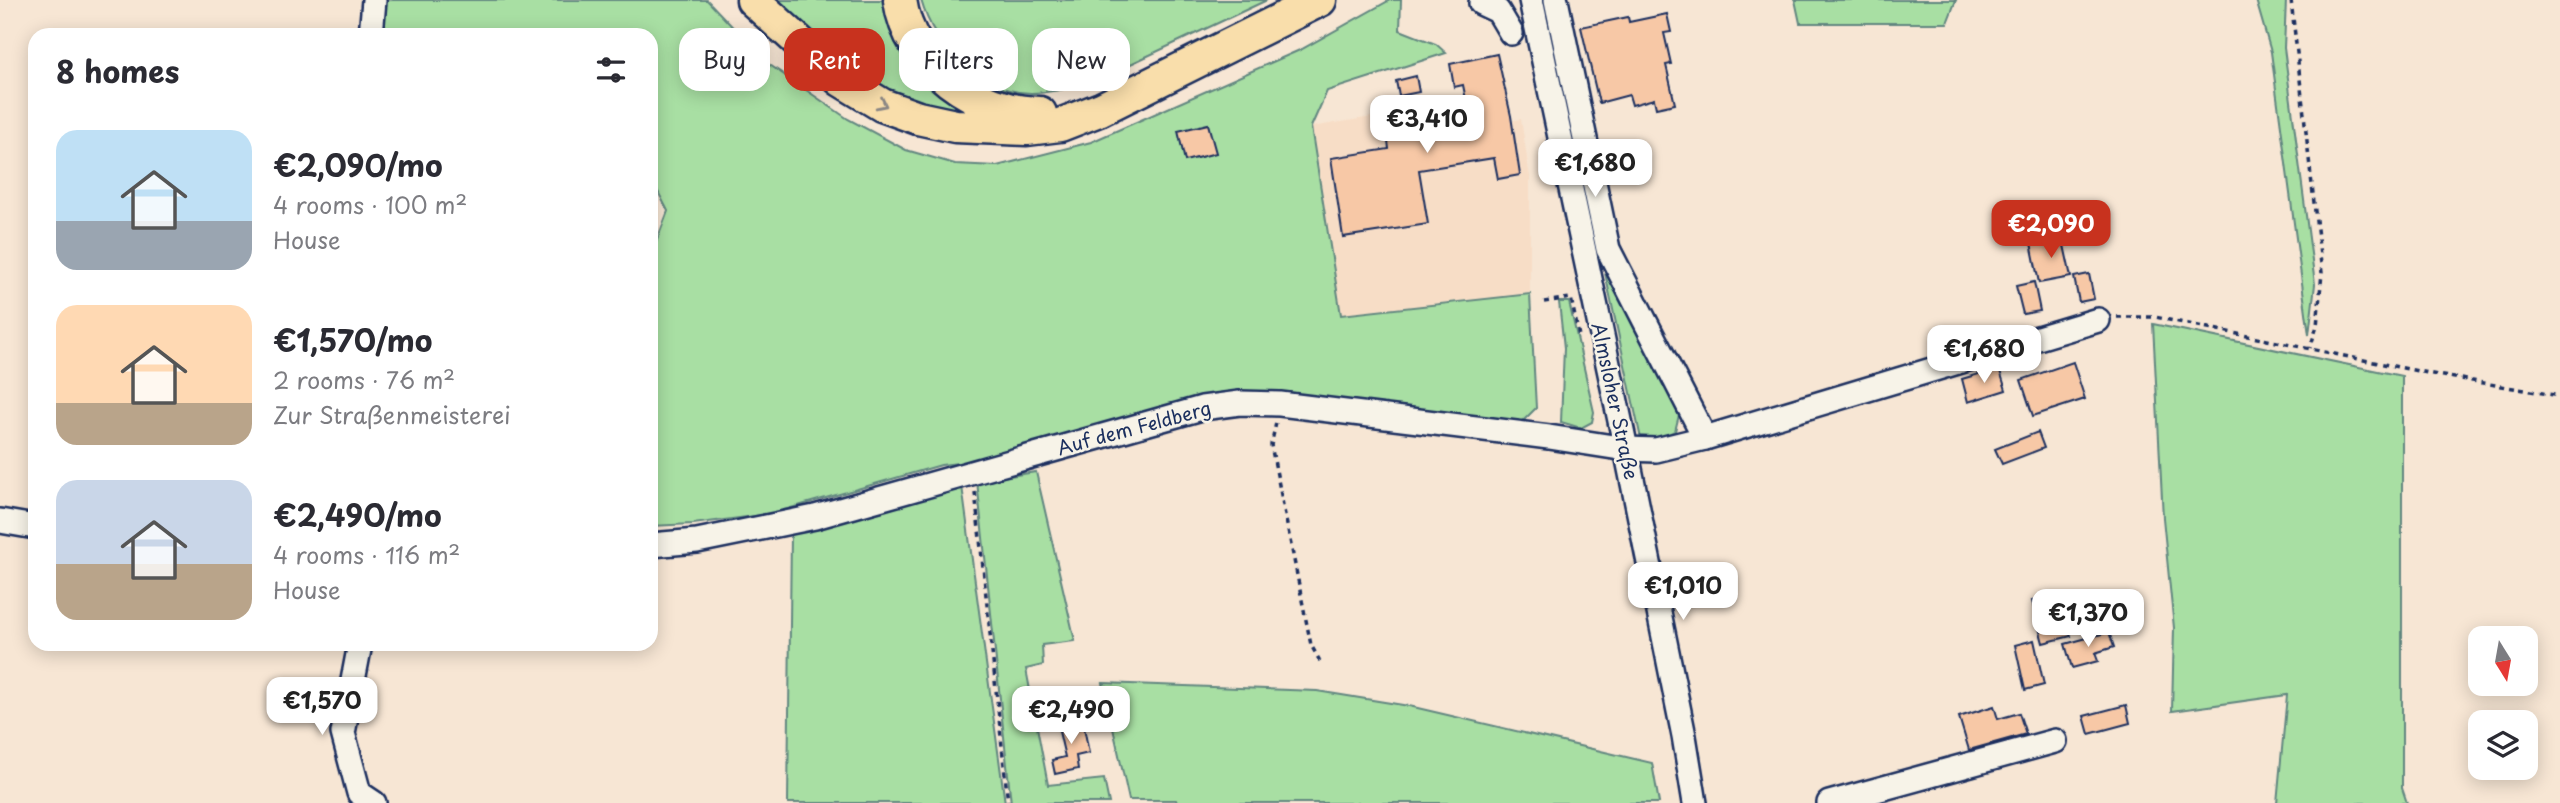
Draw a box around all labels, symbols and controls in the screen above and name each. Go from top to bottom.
chip: Buy [679,28,770,91]
chip: Rent [784,28,885,91]
chip: Filters [899,28,1018,91]
chip: New [1032,28,1130,91]
text: 8 homes [56,48,179,93]
icon: filters [592,51,630,89]
one-way arrow [875,95,887,109]
pin: €3,410 [1370,96,1484,155]
text: €3,410 [1386,100,1468,135]
pin: €1,680 [1538,140,1652,199]
text: €2,090/mo [273,142,443,187]
text: €1,680 [1554,144,1636,179]
icon: home [112,158,196,242]
text: 4 rooms · 100 m² [273,187,467,222]
pin: €2,090 [1994,201,2108,260]
text: €2,090 [2008,205,2094,240]
text: House [273,222,340,257]
text: €1,570/mo [273,317,432,362]
street label: Almsloher Straße [1586,320,1646,482]
pin: €1,680 [1927,326,2041,385]
text: €1,680 [1943,330,2025,365]
icon: home [112,333,196,417]
text: 2 rooms · 76 m² [273,362,455,397]
street label: Auf dem Feldberg [1054,393,1214,461]
text: Zur Straßenmeisterei [273,397,511,432]
text: €2,490/mo [273,492,442,537]
icon: home [112,508,196,592]
text: 4 rooms · 116 m² [273,537,460,572]
pin: €1,010 [1626,562,1740,622]
text: €1,010 [1644,567,1722,602]
text: House [273,572,340,607]
pin: €1,370 [2031,590,2145,649]
text: €1,370 [2048,594,2128,629]
north arrow [2468,626,2538,696]
map controls [2468,626,2538,780]
pin: €1,570 [265,678,379,737]
text: €1,570 [282,682,362,717]
pin: €2,490 [1014,686,1128,746]
text: €2,490 [1028,691,1114,726]
button: layers [2468,710,2538,780]

